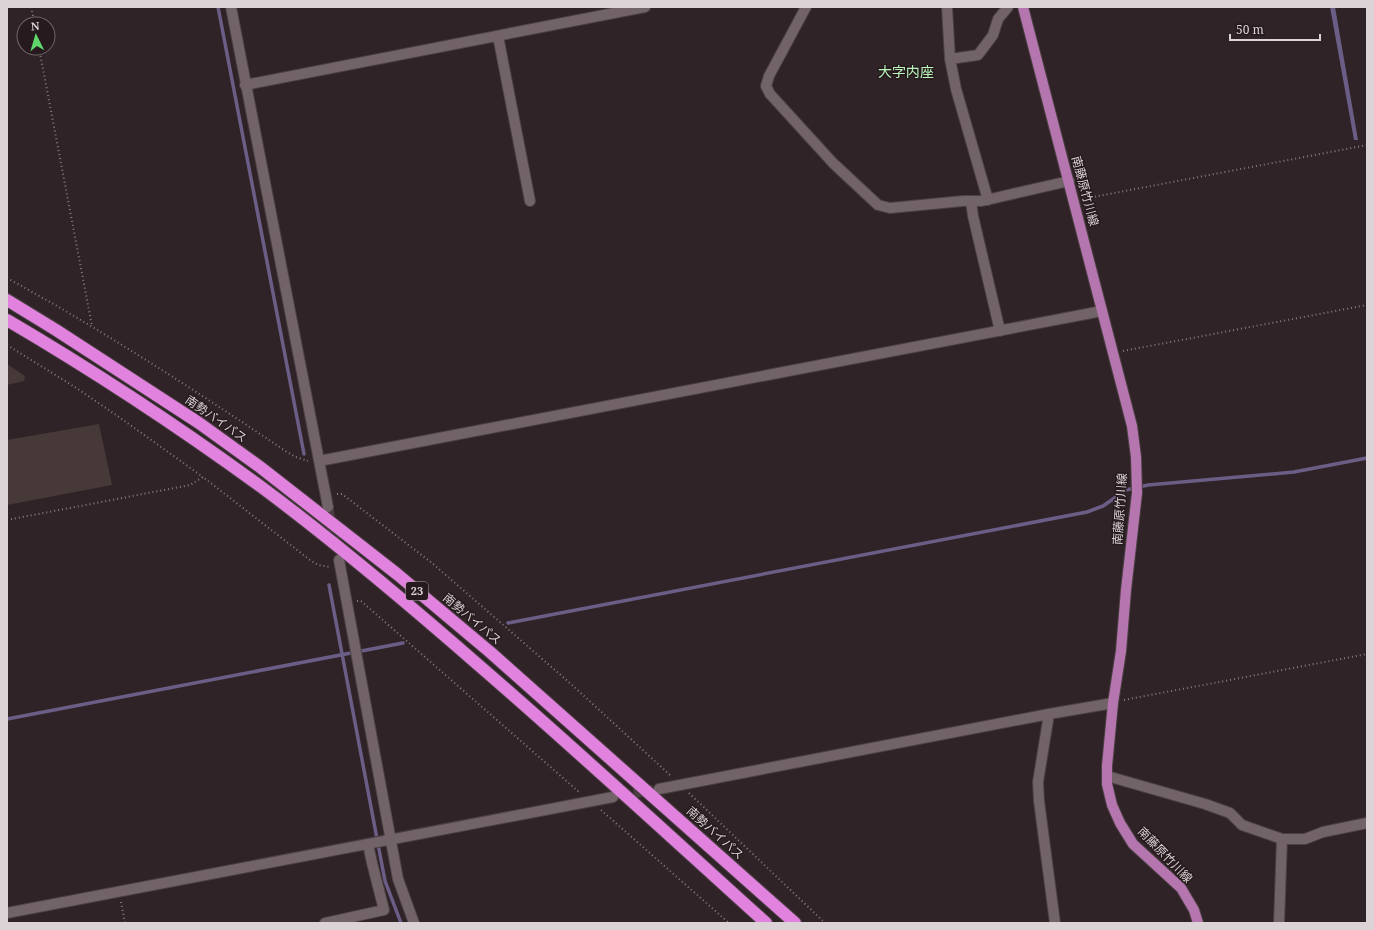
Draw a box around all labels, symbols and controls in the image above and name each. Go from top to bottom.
north arrow [16,16,56,56]
scale bar [1230,16,1320,42]
text: N [30,18,40,33]
text: 50 m [1236,21,1264,38]
district label: 大字内座 [878,62,934,81]
street label: 南藤原竹川線 [1068,154,1103,228]
street label: 南勢バイパス [182,391,251,446]
street label: 南藤原竹川線 [1109,472,1130,545]
road number: 23 [406,582,428,600]
street label: 南勢バイパス [439,589,505,648]
street label: 南勢バイパス [683,802,748,863]
street label: 南藤原竹川線 [1134,823,1196,886]

